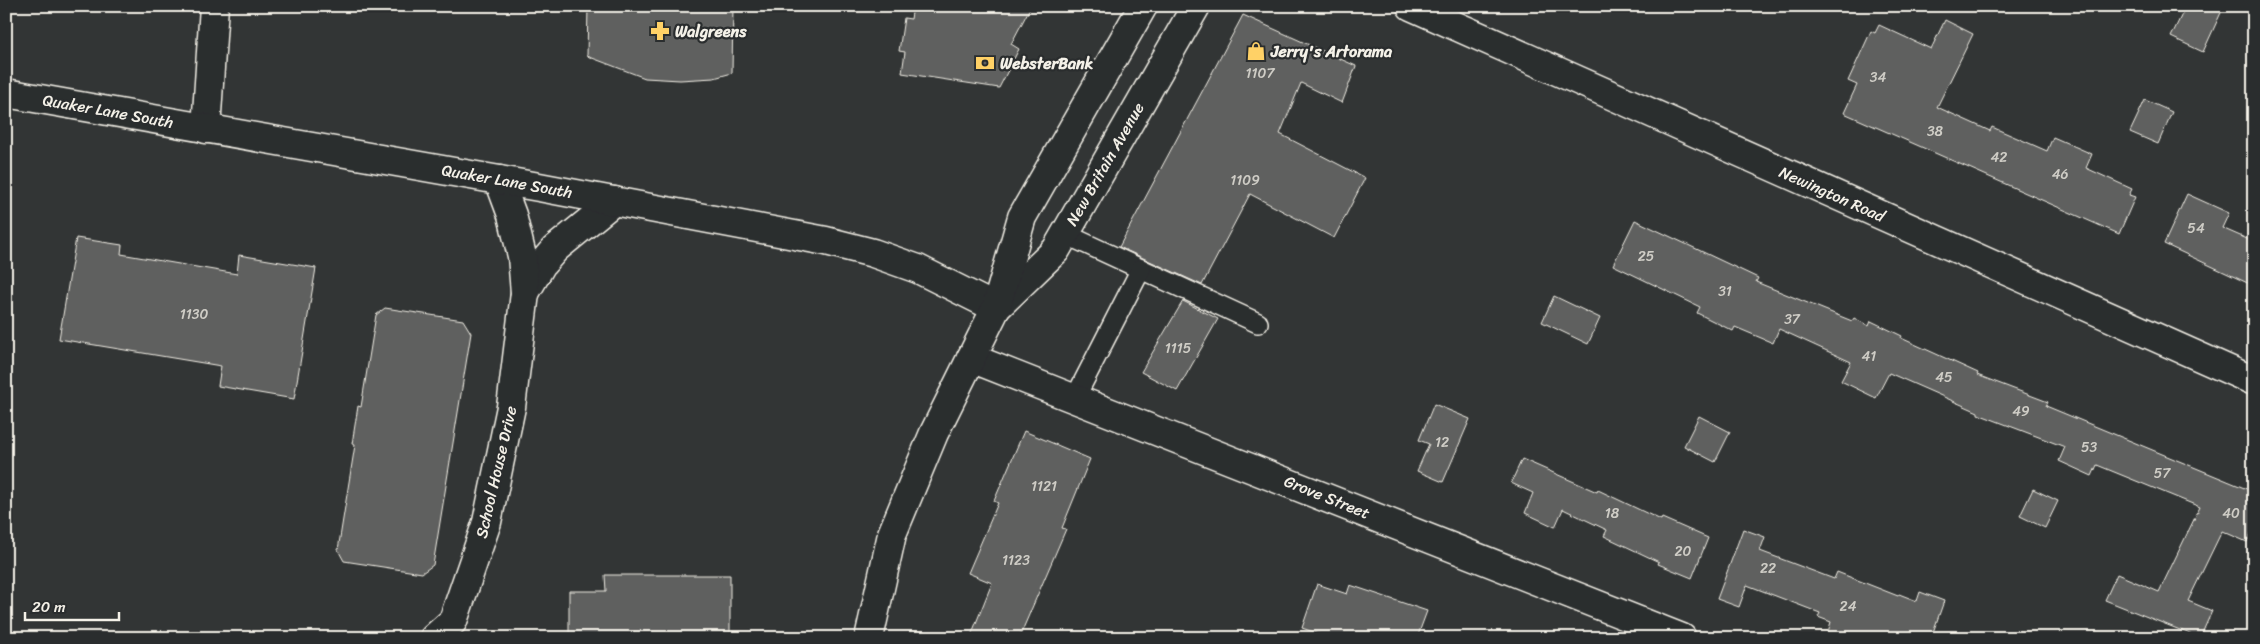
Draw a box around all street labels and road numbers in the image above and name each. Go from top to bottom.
street label: Quaker Lane South [40,85,176,137]
street label: New Britain Avenue [1058,97,1152,231]
street label: Quaker Lane South [439,155,575,207]
street label: Newington Road [1774,158,1891,231]
street label: School House Drive [467,403,525,541]
street label: Grove Street [1280,467,1374,527]

